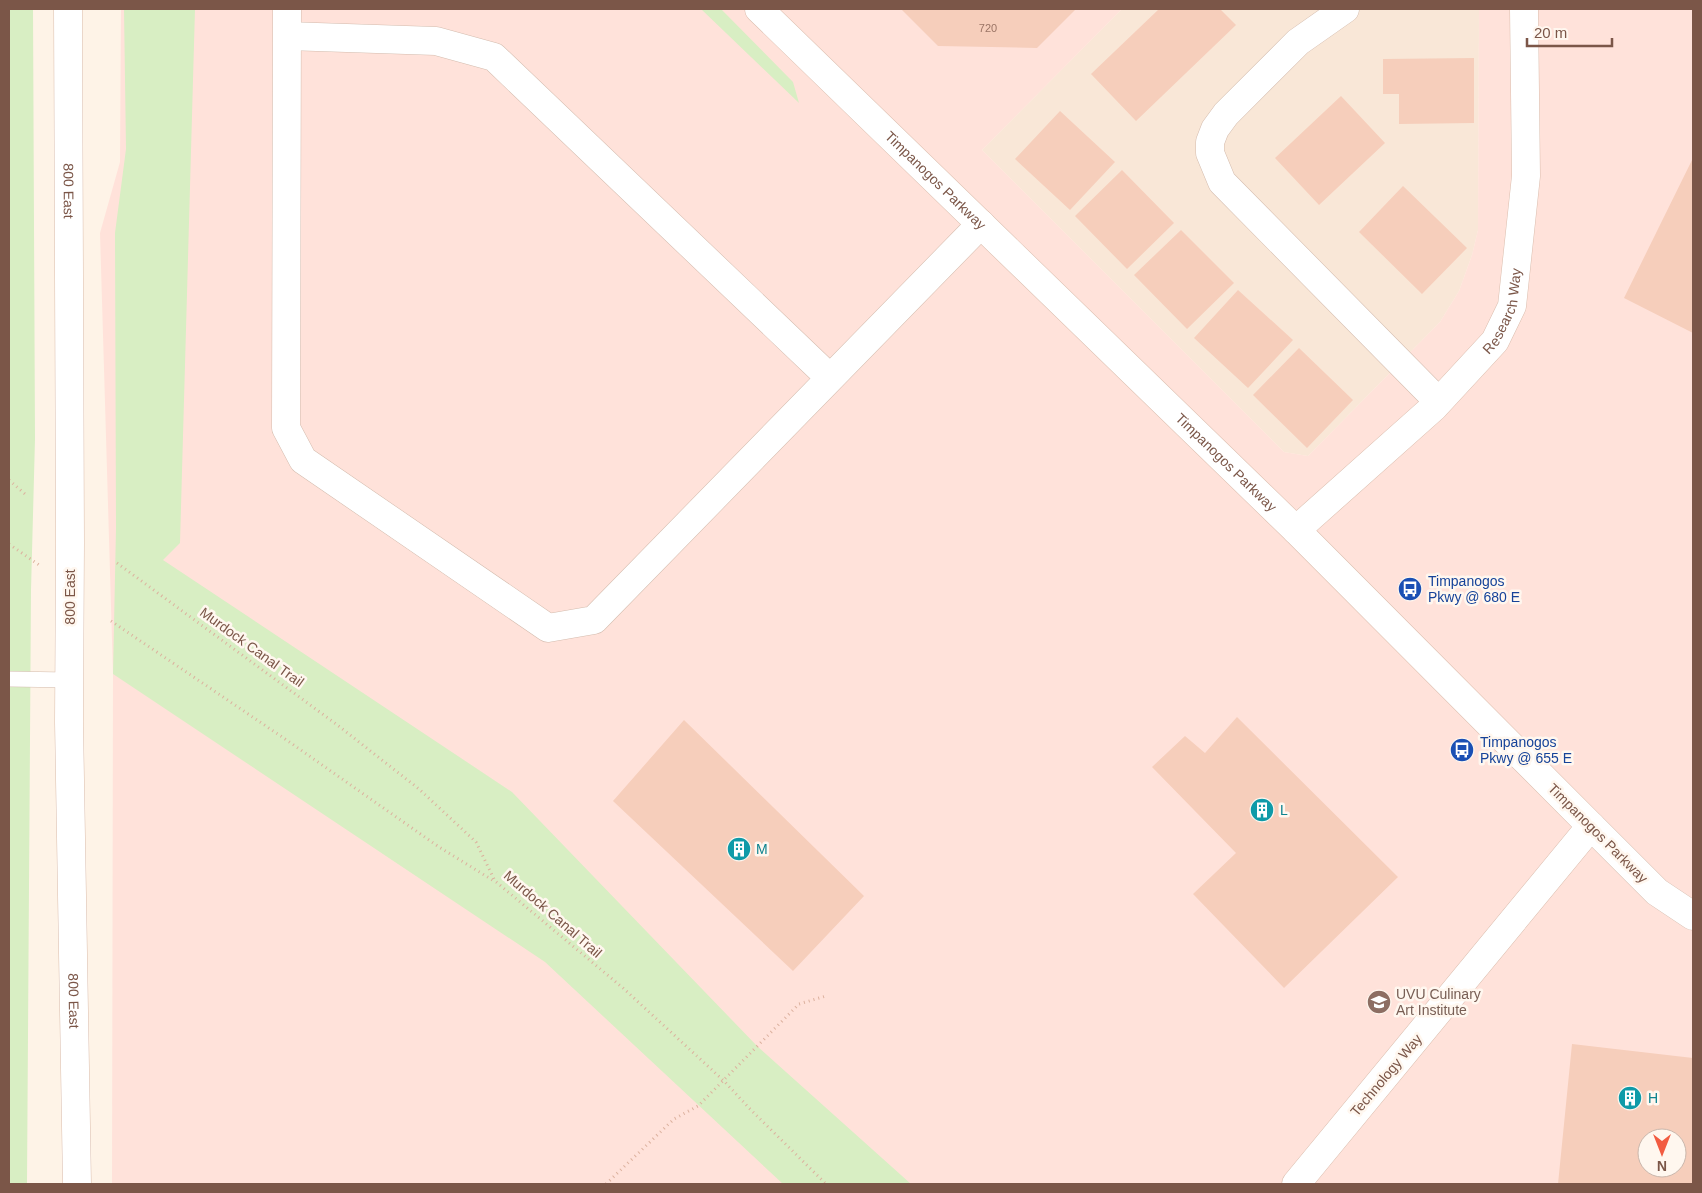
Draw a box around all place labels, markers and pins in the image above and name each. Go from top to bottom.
place label: Timpanogos Pkwy @ 680 E [1428,573,1520,605]
bus stop icon: Timpanogos Pkwy @ 680 E [1397,576,1423,602]
place label: Timpanogos Pkwy @ 655 E [1480,734,1572,766]
bus stop icon: Timpanogos Pkwy @ 655 E [1449,737,1475,763]
building icon: L [1249,797,1275,823]
place label: L [1280,802,1288,818]
building icon: M [726,836,752,862]
place label: M [756,841,768,857]
place label: UVU Culinary Art Institute [1396,986,1481,1018]
school or university icon: UVU Culinary Art Institute [1366,989,1392,1015]
building icon: H [1617,1085,1643,1111]
place label: H [1648,1090,1658,1106]

